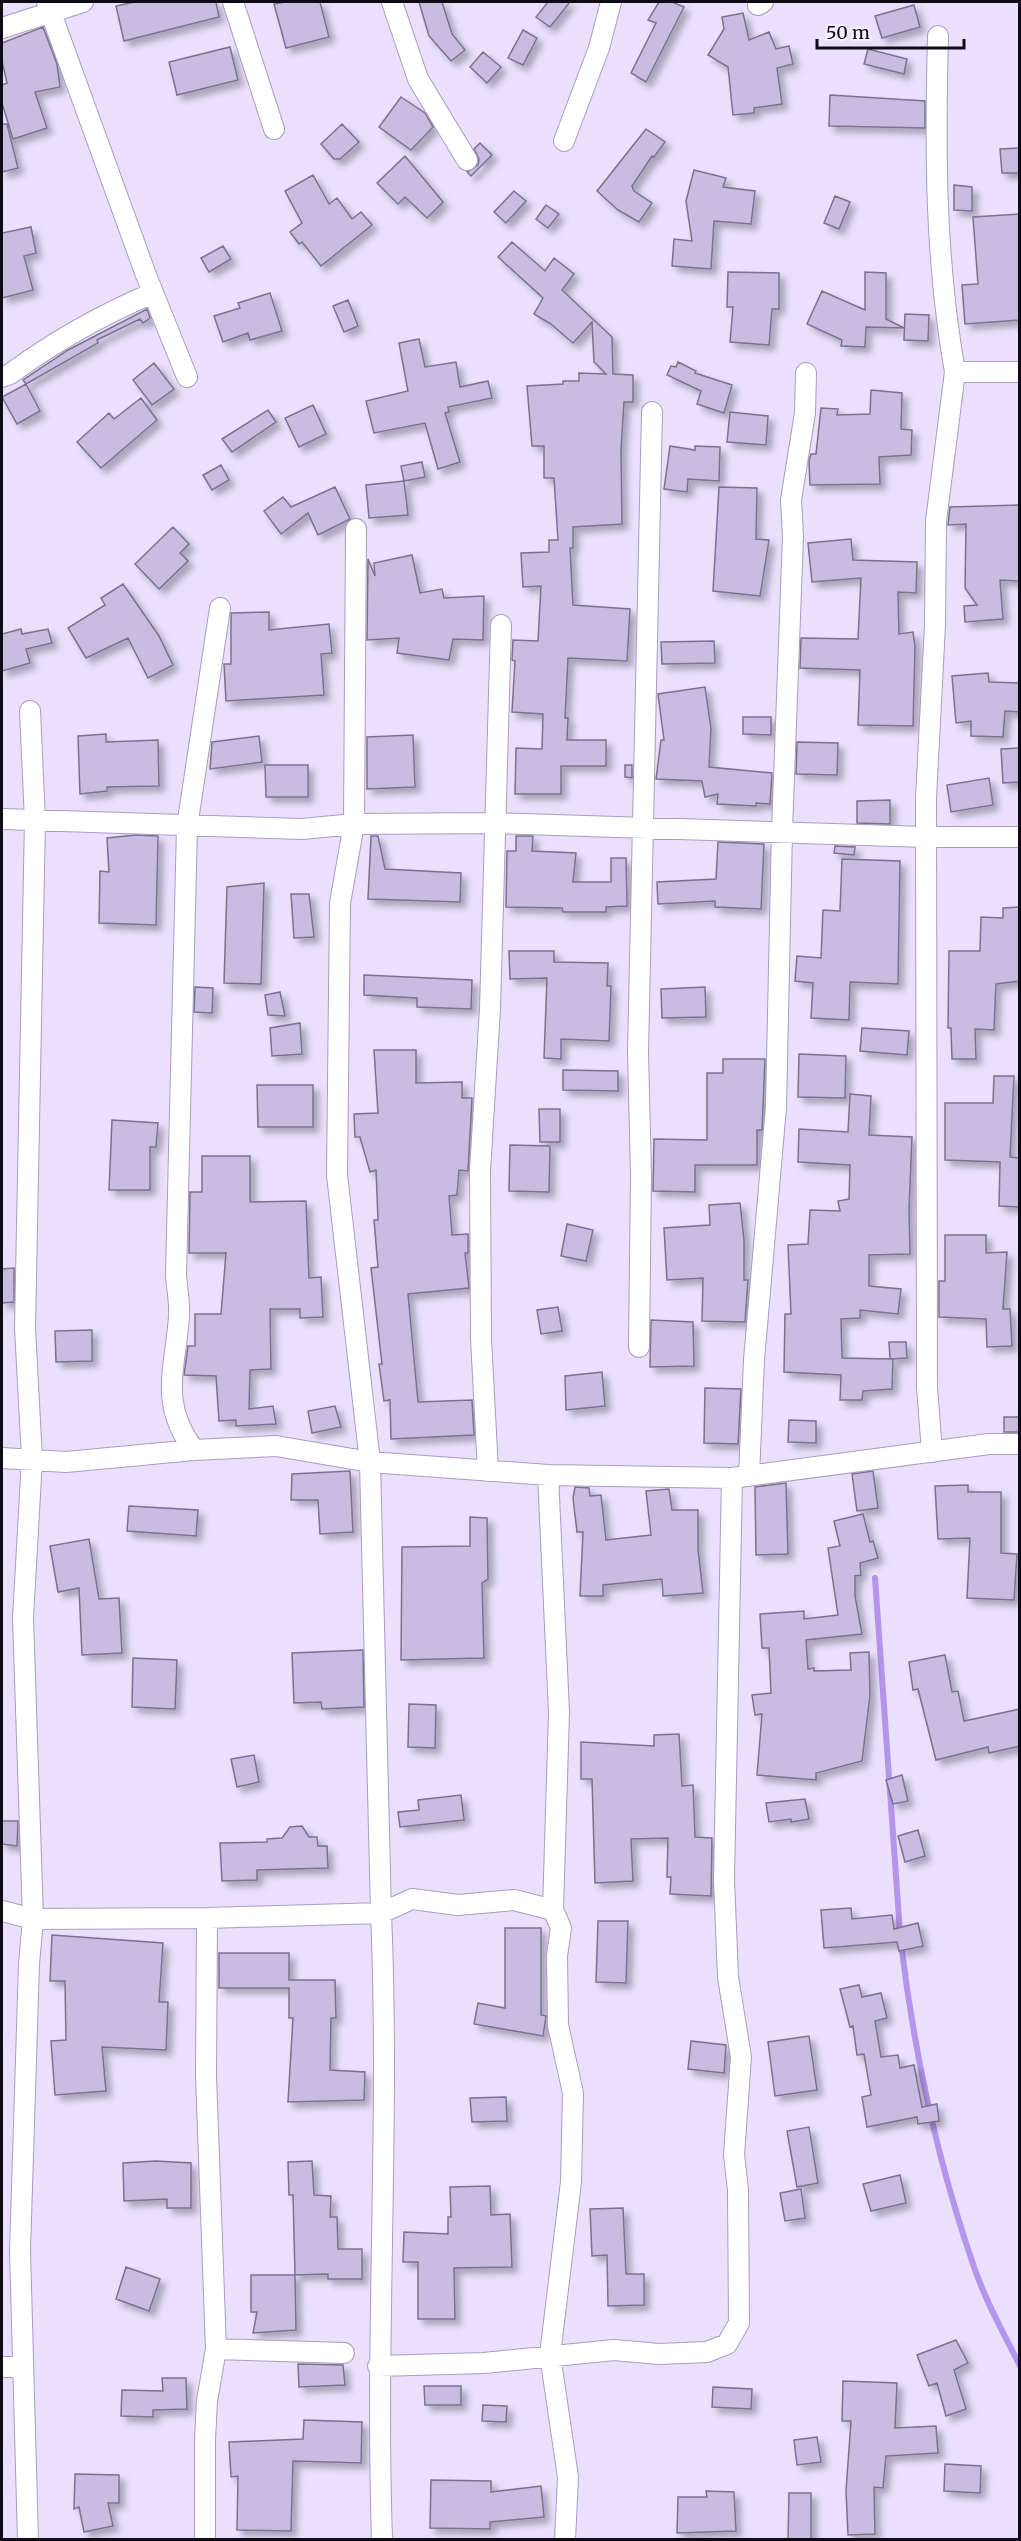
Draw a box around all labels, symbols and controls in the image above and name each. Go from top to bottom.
scale bar [817,12,964,50]
text: 50 m [826,21,870,44]

